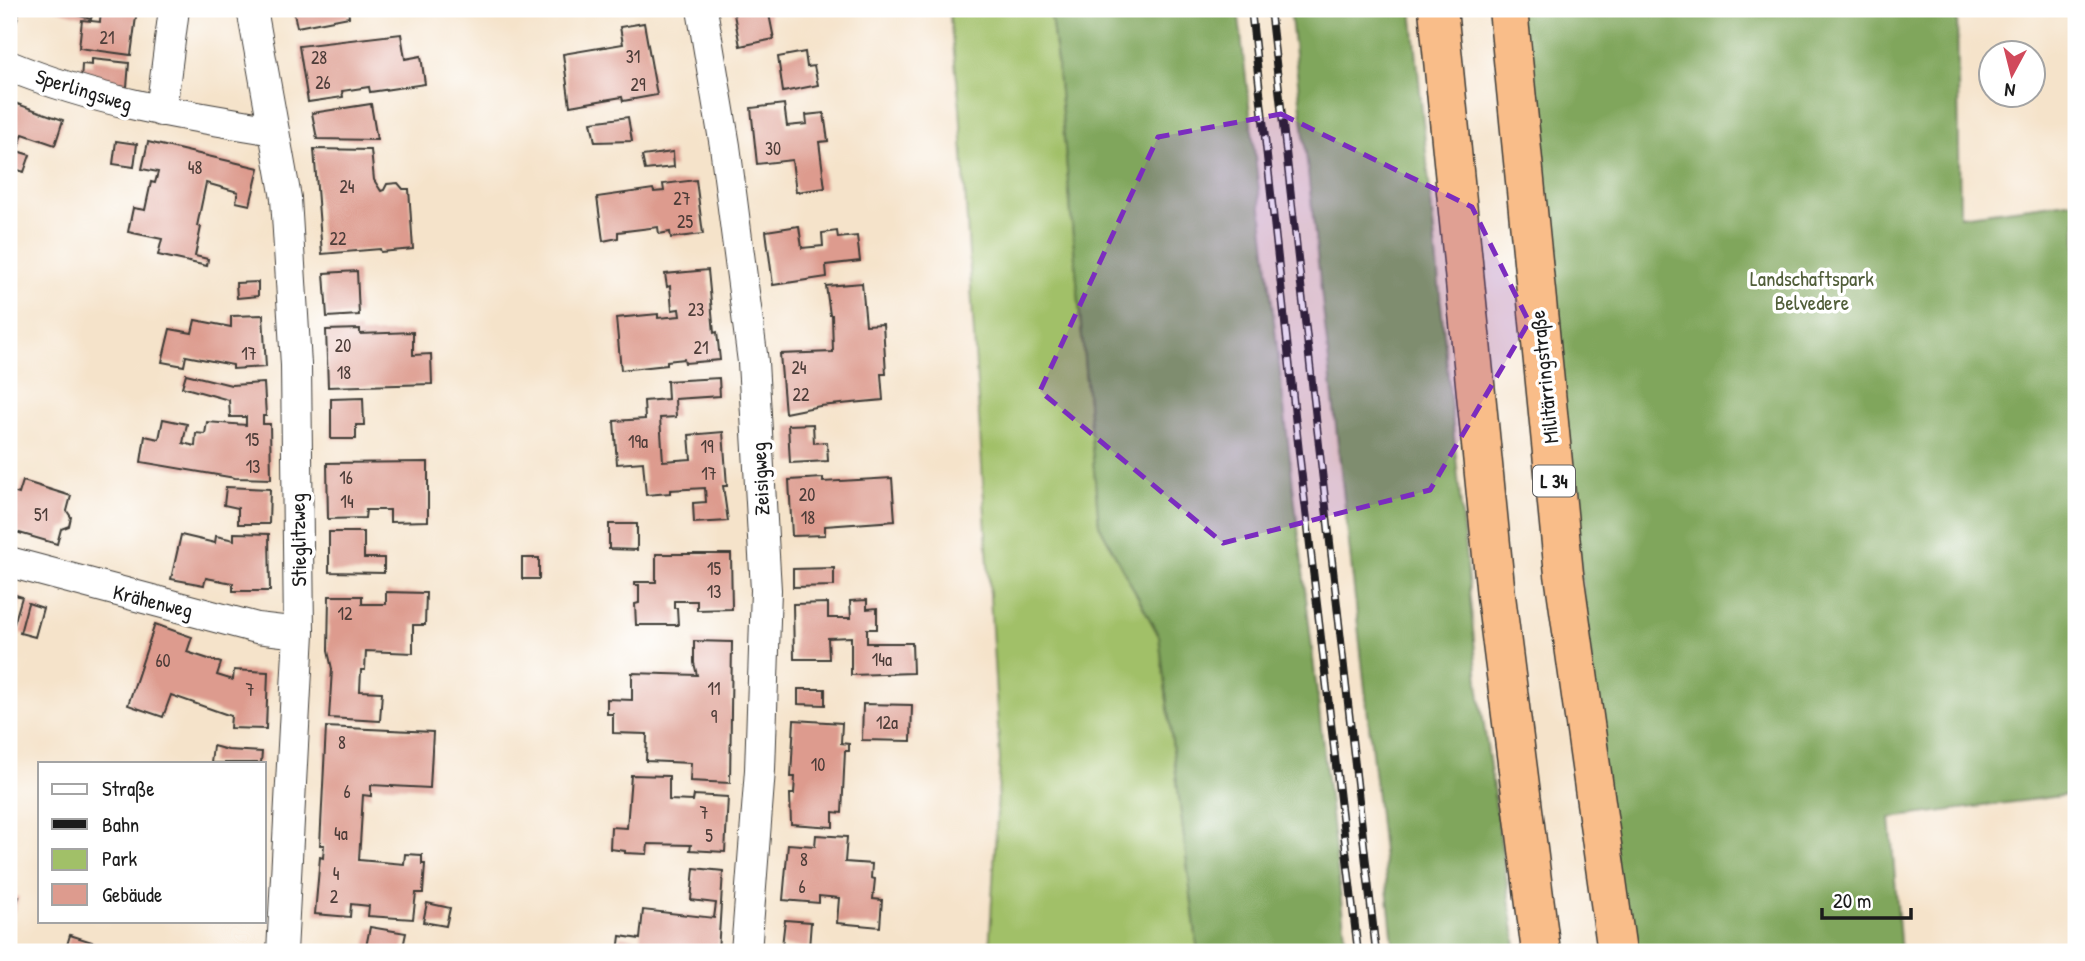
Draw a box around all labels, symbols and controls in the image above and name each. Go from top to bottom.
house number: 21 [100,25,114,50]
north arrow [1976,38,2046,108]
house number: 31 [626,44,640,69]
house number: 28 [311,45,327,70]
street label: Sperlingsweg [32,62,136,118]
house number: 26 [315,70,331,95]
house number: 29 [630,72,646,97]
text: N [2003,77,2017,104]
house number: 30 [765,136,781,161]
house number: 48 [188,155,202,180]
house number: 24 [339,174,355,199]
house number: 27 [673,186,691,211]
house number: 25 [677,209,693,234]
house number: 22 [330,226,347,251]
park label: Landschaftspark Belvedere [1750,264,1874,317]
house number: 23 [688,297,704,322]
street label: Militärringstraße [1523,309,1565,445]
house number: 20 [335,333,351,358]
house number: 21 [694,335,708,360]
house number: 17 [241,341,257,366]
house number: 24 [791,355,807,380]
house number: 18 [337,360,351,385]
house number: 22 [793,382,810,407]
house number: 15 [245,427,259,452]
house number: 19a [628,429,648,454]
house number: 19 [700,434,714,459]
street label: Zeisigweg [744,442,776,516]
house number: 13 [246,454,260,479]
house number: 17 [701,461,717,486]
house number: 16 [339,465,353,490]
road number: L 34 [1533,466,1575,496]
house number: 20 [799,482,815,507]
house number: 14 [340,489,354,514]
street label: Stieglitzweg [283,493,313,587]
house number: 51 [34,502,48,527]
house number: 18 [801,505,815,530]
house number: 15 [707,556,721,581]
street label: Krähenweg [110,577,196,625]
house number: 13 [707,579,721,604]
house number: 12 [338,601,353,626]
house number: 14a [872,647,892,672]
house number: 60 [155,648,171,673]
house number: 11 [707,676,721,701]
house number: 7 [246,677,255,702]
house number: 9 [711,704,718,729]
house number: 12a [876,710,898,735]
house number: 8 [338,730,346,755]
house number: 10 [811,752,825,777]
legend [38,762,266,922]
text: Straße [102,774,155,803]
house number: 6 [343,779,351,804]
house number: 7 [700,800,709,825]
text: Bahn [102,810,139,839]
house number: 4a [334,821,348,846]
house number: 5 [705,823,713,848]
text: Park [102,844,137,873]
house number: 8 [800,847,808,872]
house number: 4 [333,861,340,886]
house number: 6 [798,874,806,899]
scale bar [1822,877,1912,921]
text: Gebäude [102,880,162,909]
house number: 2 [330,884,339,909]
text: 20 m [1833,886,1871,915]

